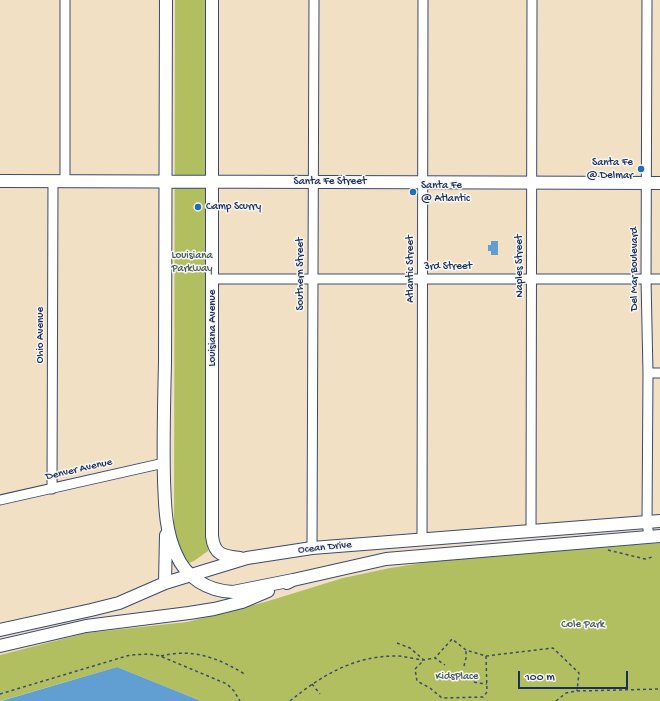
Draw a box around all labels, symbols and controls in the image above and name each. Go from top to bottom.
place label: Santa Fe @ Delmar [586,156,633,182]
marker: Santa Fe @ Delmar [636,164,646,174]
street label: Santa Fe Street [294,175,366,189]
place label: Santa Fe @ Atlantic [421,179,470,205]
marker: Santa Fe @ Atlantic [408,187,418,197]
place label: Camp Scurry [206,200,261,214]
marker: Camp Scurry [193,202,203,212]
street label: Del Mar Boulevard [628,227,642,311]
street label: Atlantic Street [404,235,418,303]
street label: Naples Street [513,235,527,297]
street label: Southern Street [294,237,308,311]
park label: Louisiana Parkway [171,249,213,275]
street label: 3rd Street [424,260,472,274]
street label: Louisiana Avenue [206,290,220,366]
street label: Ohio Avenue [34,307,48,363]
street label: Denver Avenue [44,456,114,484]
street label: Ocean Drive [297,539,353,557]
park label: Cole Park [561,618,605,632]
scale bar [520,663,630,689]
park label: KidsPlace [436,670,478,684]
text: 100 m [525,671,555,685]

